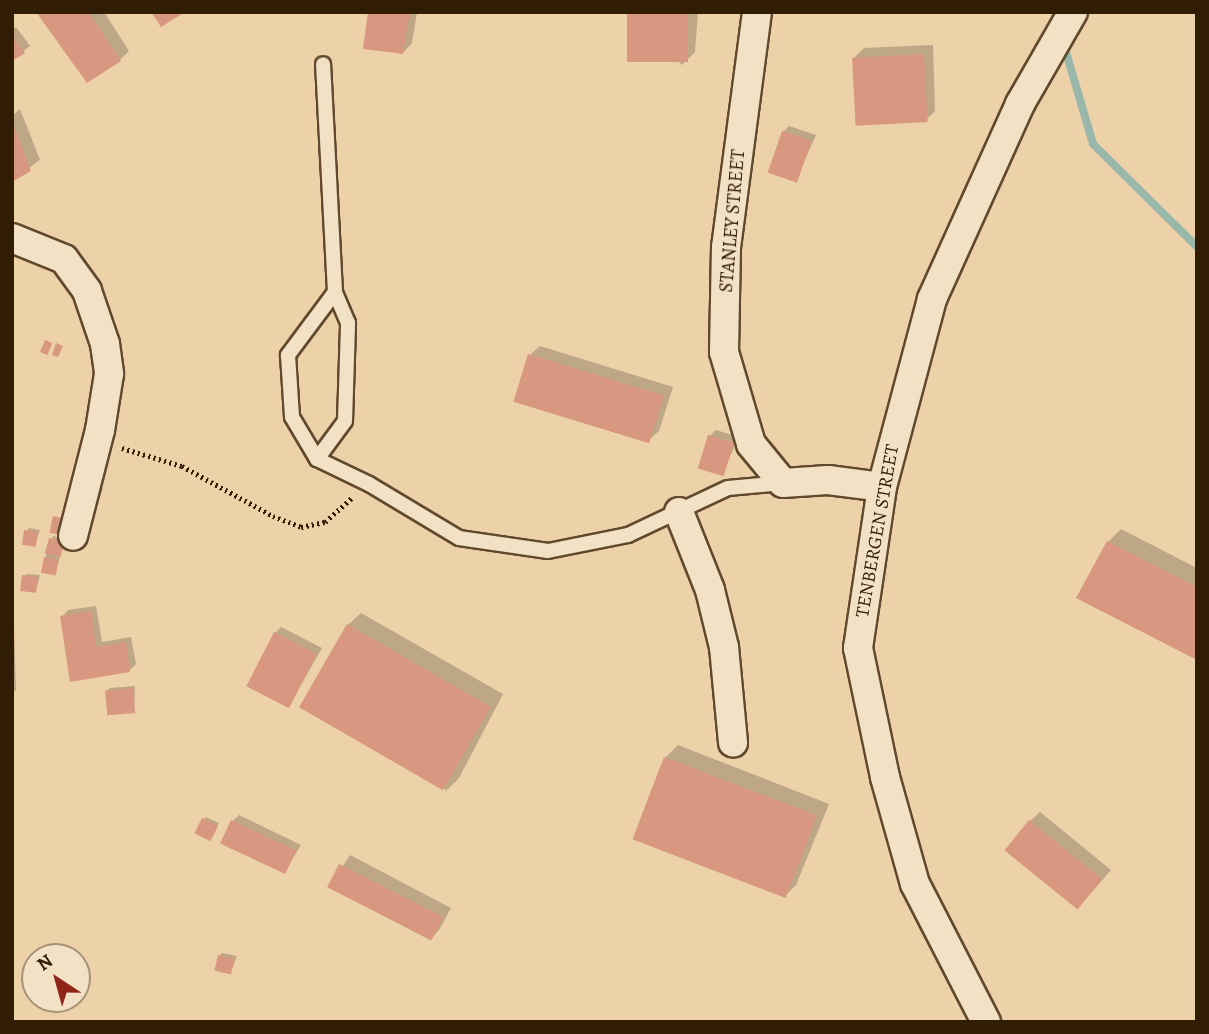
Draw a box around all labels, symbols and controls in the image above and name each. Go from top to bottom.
street label: STANLEY STREET [715,149,751,293]
street label: TENBERGEN STREET [852,443,904,619]
north arrow [21,943,91,1013]
text: N [32,948,58,977]

